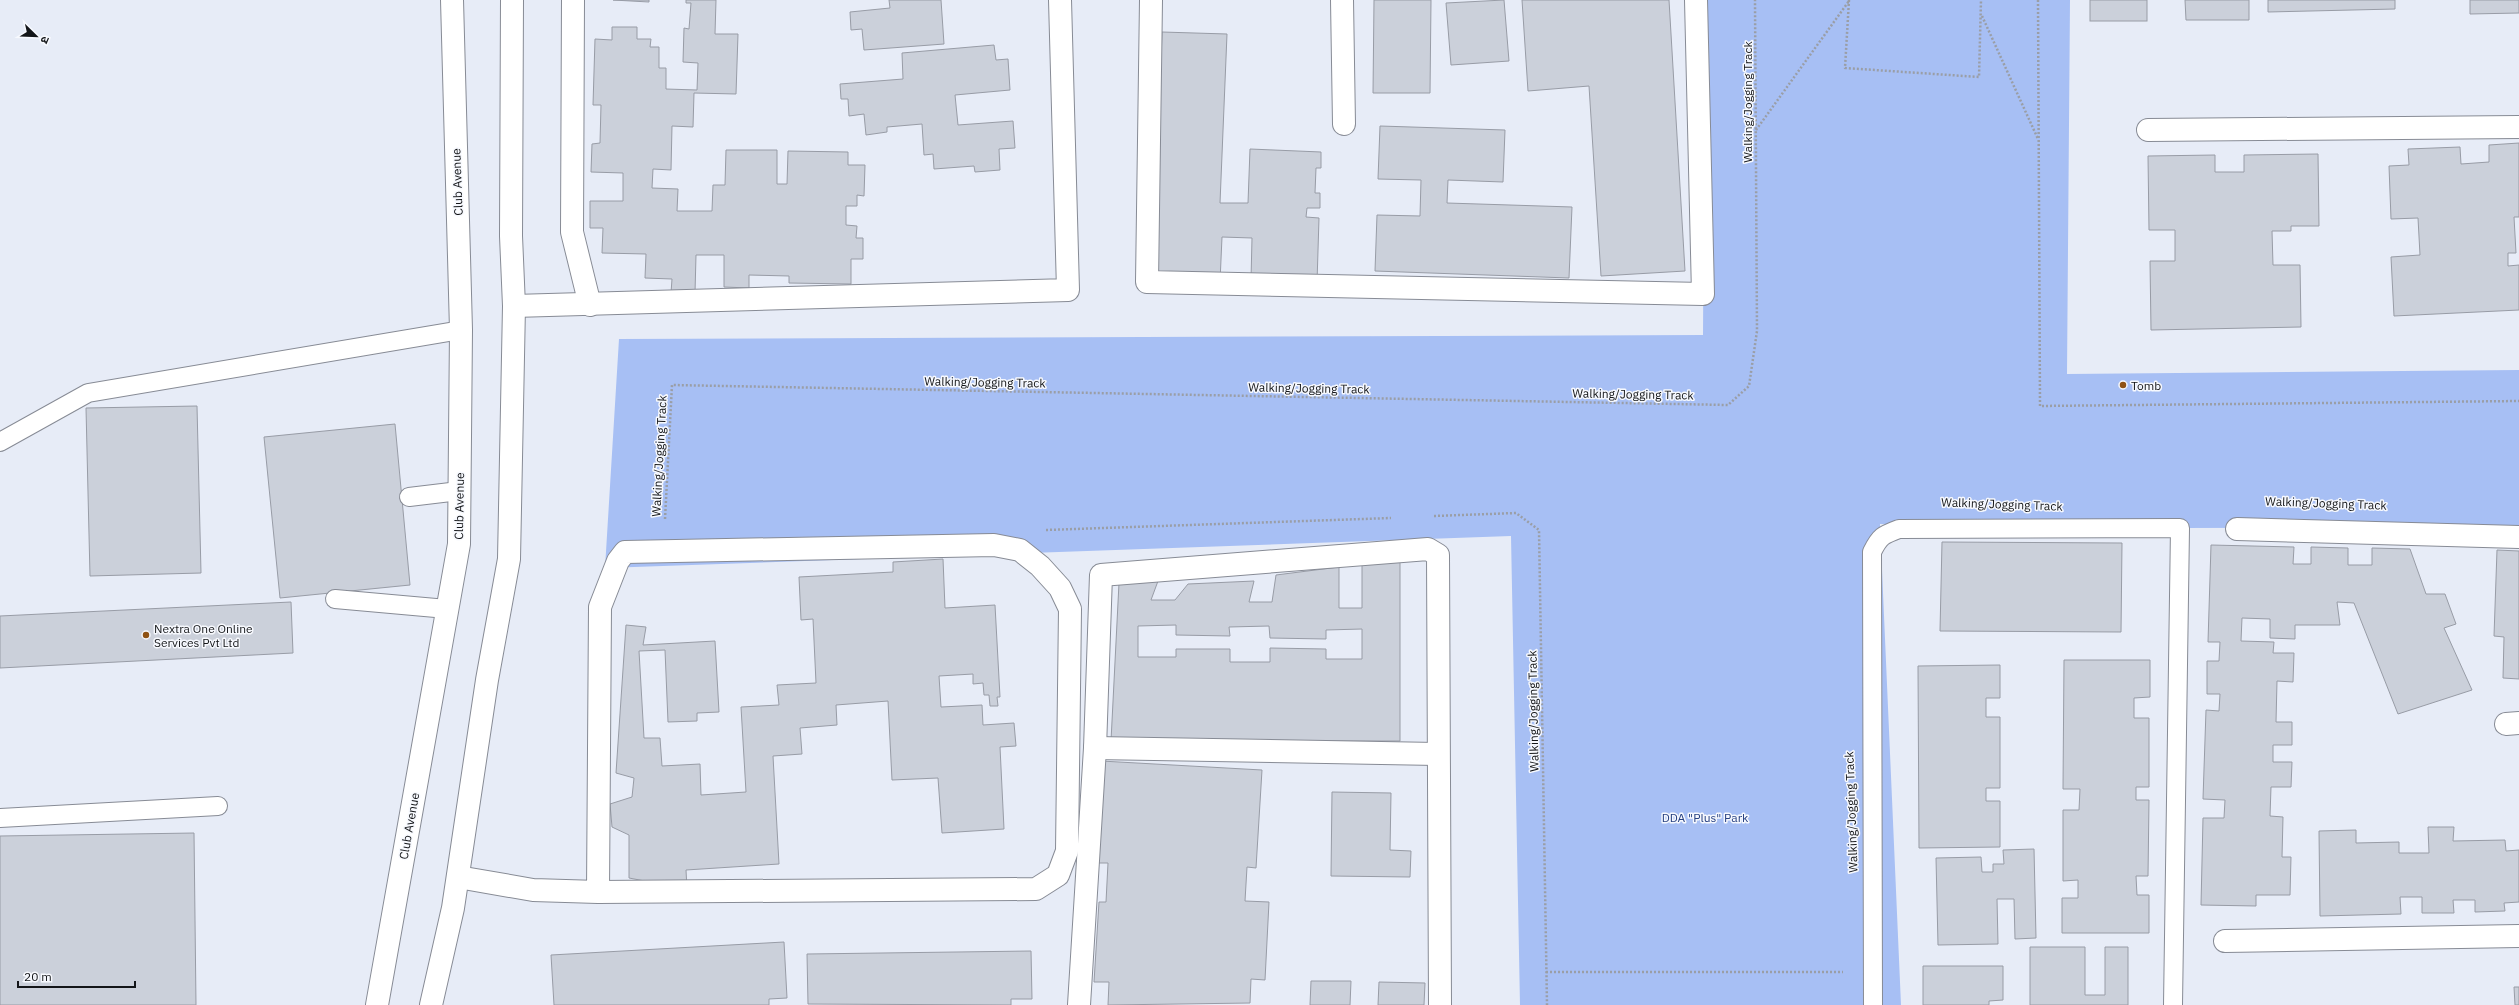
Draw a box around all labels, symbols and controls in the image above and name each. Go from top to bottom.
north arrow [16,16,56,56]
text: उ [37,34,53,46]
street label: Walking/Jogging Track [1740,41,1755,163]
street label: Club Avenue [448,148,466,216]
street label: Walking/Jogging Track [924,373,1047,391]
place label: Tomb [2131,378,2161,393]
street label: Walking/Jogging Track [1248,379,1371,397]
marker: Tomb [2118,380,2128,390]
street label: Walking/Jogging Track [1572,385,1695,403]
street label: Walking/Jogging Track [648,394,670,517]
street label: Club Avenue [451,472,467,540]
street label: Walking/Jogging Track [2265,493,2388,513]
street label: Walking/Jogging Track [1941,494,2064,514]
place label: Nextra One Online Services Pvt Ltd [154,621,253,650]
marker: Nextra One Online Services Pvt Ltd [141,630,151,640]
street label: Walking/Jogging Track [1524,649,1542,772]
street label: Walking/Jogging Track [1841,750,1861,873]
street label: Club Avenue [396,791,422,860]
park label: DDA "Plus" Park [1662,810,1749,825]
scale bar [18,963,135,989]
text: 20 m [24,969,52,984]

